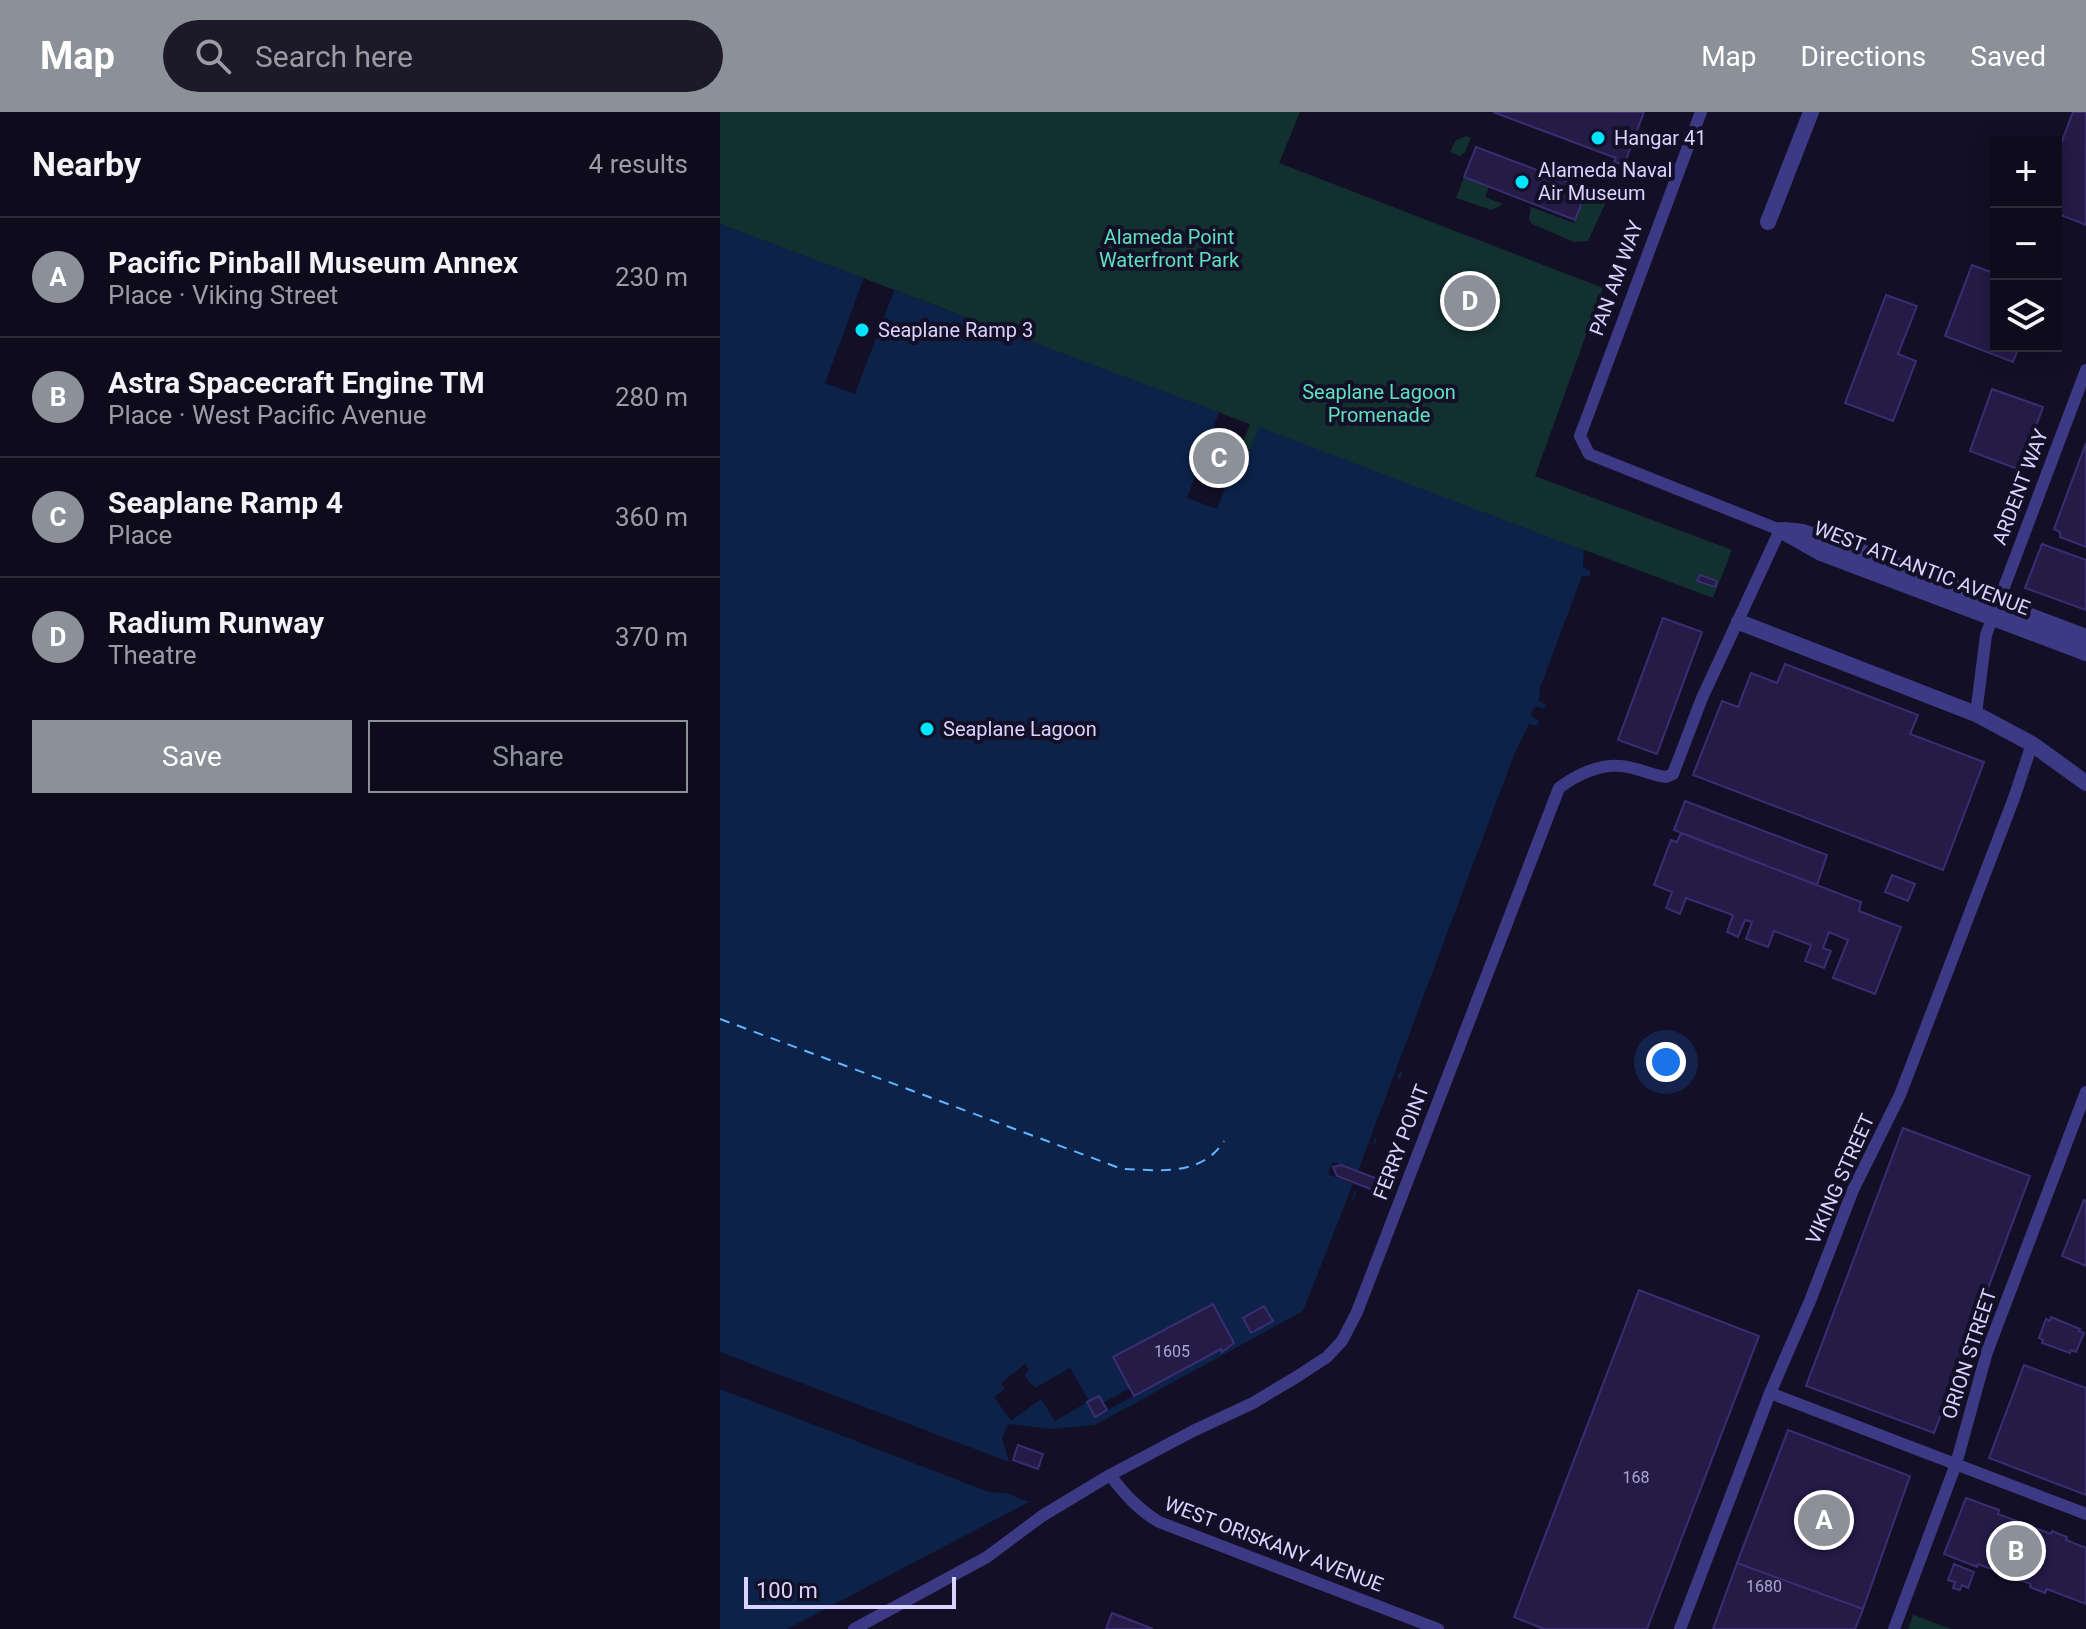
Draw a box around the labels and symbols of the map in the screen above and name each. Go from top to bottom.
place label: Hangar 41 [1614,126,1707,150]
marker: Hangar 41 [1589,129,1607,147]
place label: Alameda Naval Air Museum [1538,158,1672,205]
marker: Alameda Naval Air Museum [1513,173,1531,191]
street label: PAN AM WAY [1584,217,1648,339]
park label: Alameda Point Waterfront Park [1099,225,1240,272]
pin: D [1444,271,1496,331]
place label: Seaplane Ramp 3 [878,318,1033,342]
marker: Seaplane Ramp 3 [853,321,871,339]
park label: Seaplane Lagoon Promenade [1302,380,1456,427]
street label: ARDENT WAY [1987,426,2053,548]
pin: C [1193,428,1245,488]
street label: WEST ATLANTIC AVENUE [1811,516,2033,620]
place label: Seaplane Lagoon [943,717,1097,741]
marker: Seaplane Lagoon [918,720,936,738]
your location [1646,1042,1686,1082]
street label: FERRY POINT [1368,1081,1434,1203]
street label: VIKING STREET [1801,1110,1879,1248]
street label: ORION STREET [1937,1286,2001,1422]
house number: 1605 [1154,1342,1190,1361]
house number: 168 [1623,1468,1649,1487]
pin: A [1798,1490,1850,1550]
street label: WEST ORISKANY AVENUE [1161,1491,1387,1597]
pin: B [1990,1521,2042,1581]
scale bar [744,1573,956,1609]
house number: 1680 [1746,1577,1782,1596]

